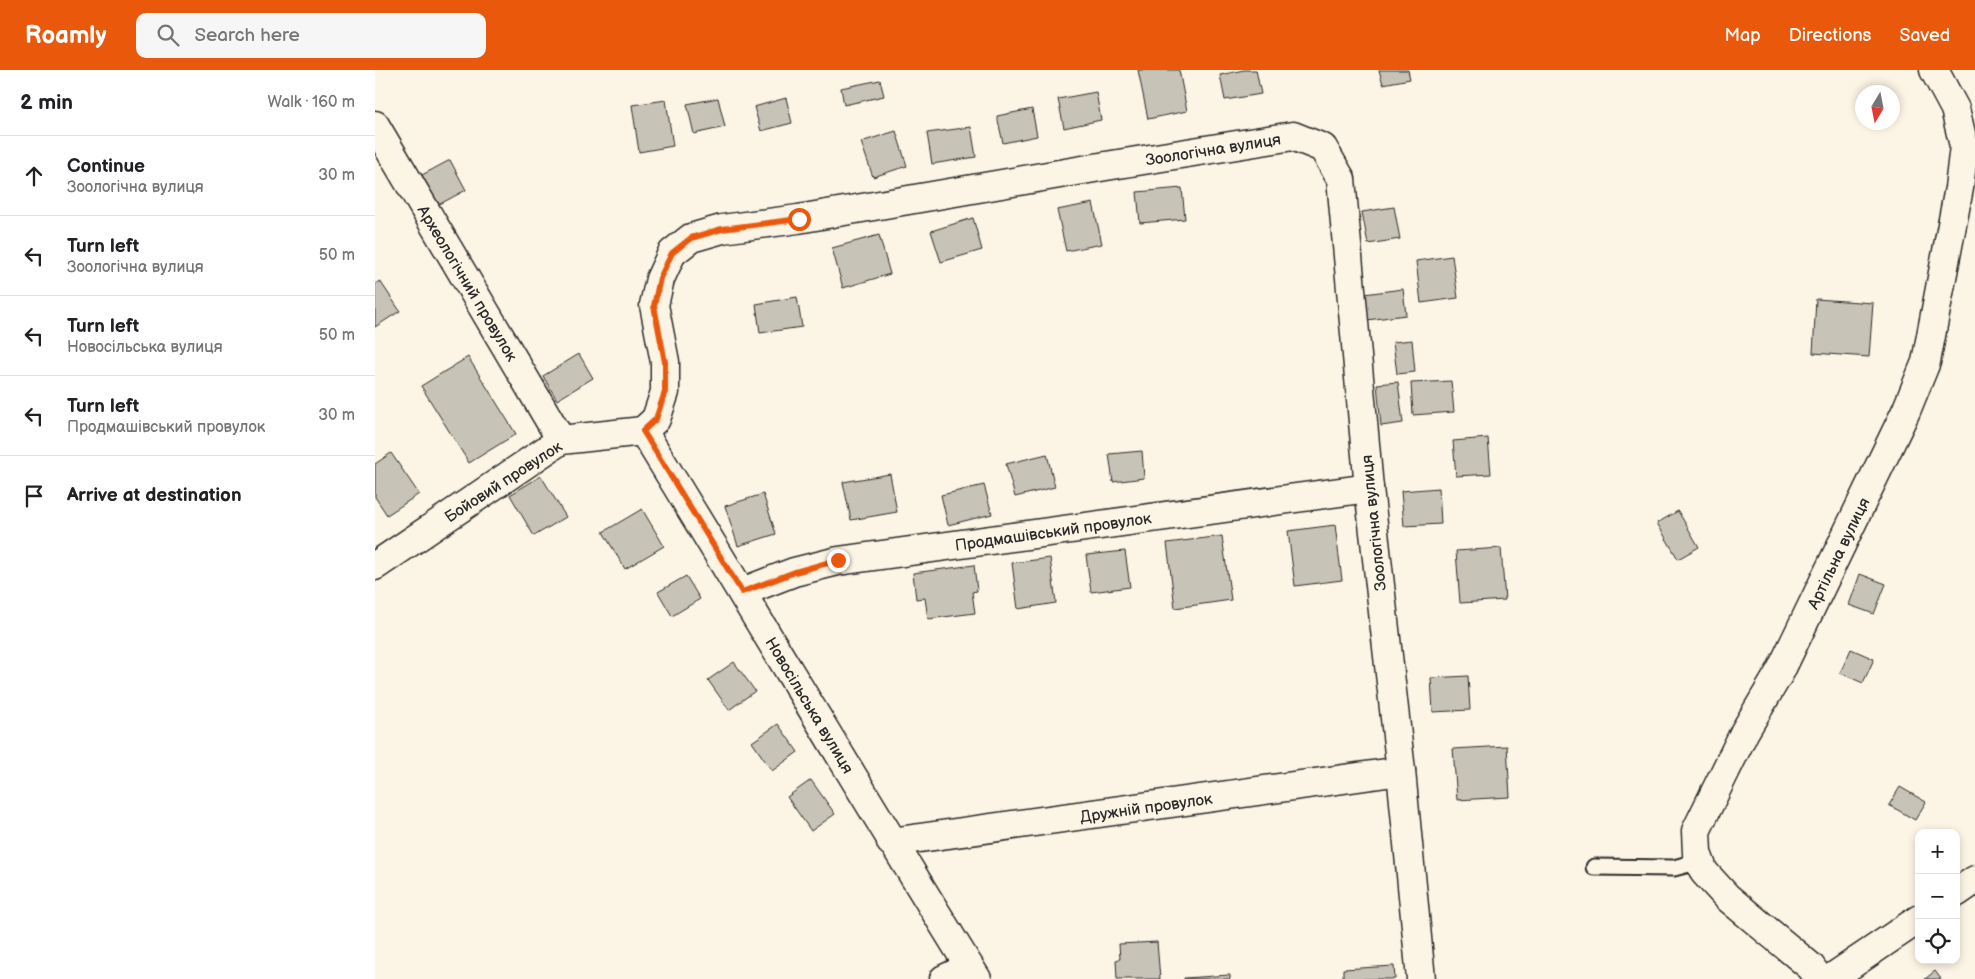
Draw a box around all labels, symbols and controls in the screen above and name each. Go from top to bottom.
search box [136,13,486,58]
text: Roamly [25,21,106,50]
icon: search [154,21,182,49]
text: Search here [194,24,300,47]
text: Map [1725,25,1761,46]
text: Directions [1789,25,1871,46]
text: Saved [1899,25,1950,46]
north arrow [1855,85,1900,130]
text: 2 min [20,90,73,115]
text: Walk · 160 m [267,93,355,112]
street label: Зоологічна вулиця [1144,130,1282,171]
text: Continue [67,155,145,178]
icon: ahead [20,162,48,190]
text: 30 m [318,166,355,185]
text: Зоологічна вулиця [67,178,204,197]
street label: Археологічний провулок [412,202,521,366]
route start [788,208,811,231]
text: Turn left [67,235,139,258]
icon: left [20,242,48,270]
text: 50 m [319,246,355,265]
text: Зоологічна вулиця [67,258,204,277]
text: Turn left [67,315,139,338]
icon: left [20,322,48,350]
text: 50 m [319,326,355,345]
text: Новосільська вулиця [67,338,223,357]
text: Turn left [67,395,139,418]
icon: left [20,402,48,430]
text: 30 m [318,406,355,425]
text: Продмашівський провулок [67,418,265,437]
street label: Бойовий провулок [442,437,566,527]
street label: Зоологічна вулиця [1358,454,1391,592]
icon: arrive [20,482,48,510]
text: Arrive at destination [67,484,242,507]
street label: Артільна вулиця [1804,495,1875,613]
street label: Продмашівський провулок [954,509,1153,556]
route end [827,549,850,572]
street label: Новосільська вулиця [760,634,857,777]
street label: Дружній провулок [1079,790,1214,827]
map controls [1915,829,1960,964]
button: + [1915,829,1960,874]
button: − [1915,874,1960,919]
button: locate [1915,919,1960,964]

